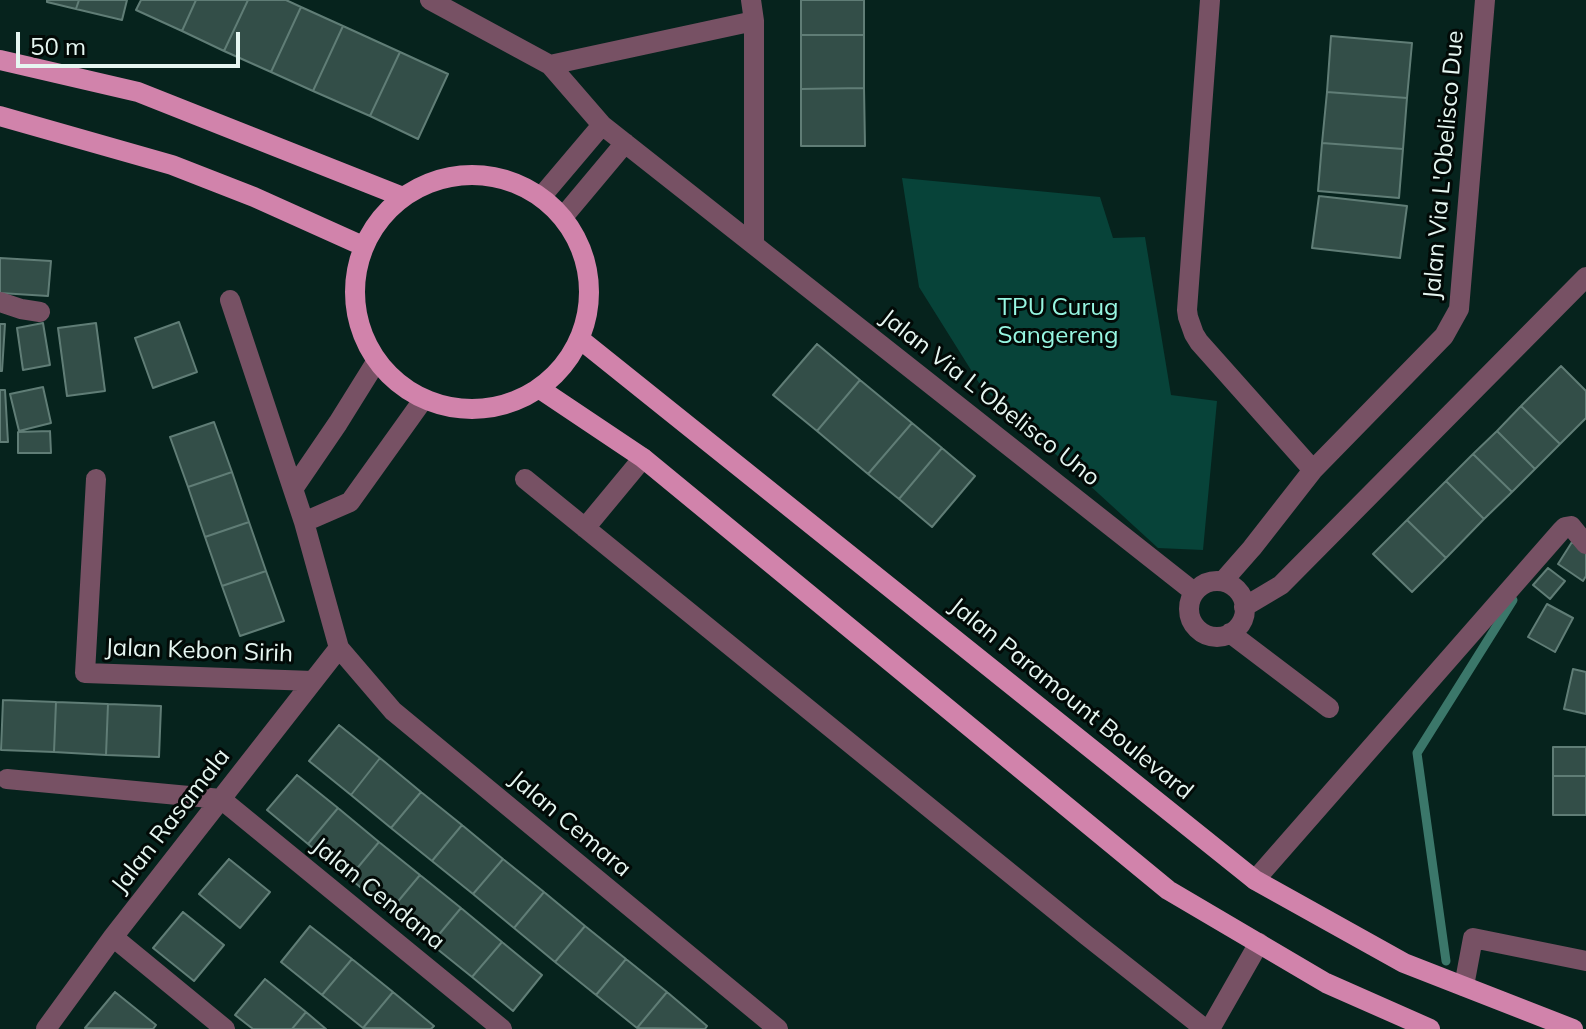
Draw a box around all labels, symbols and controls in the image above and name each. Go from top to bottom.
scale bar [20,16,244,66]
street label: Jalan Via L'Obelisco Due [1418,29,1470,301]
text: 50 m [30,31,86,61]
park label: TPU Curug Sangereng [997,294,1119,350]
street label: Jalan Via L'Obelisco Uno [875,303,1105,493]
street label: Jalan Paramount Boulevard [943,592,1199,806]
street label: Jalan Kebon Sirih [104,633,294,669]
street label: Jalan Rasamala [106,743,236,899]
street label: Jalan Cemara [503,765,637,883]
street label: Jalan Cendana [306,832,450,956]

